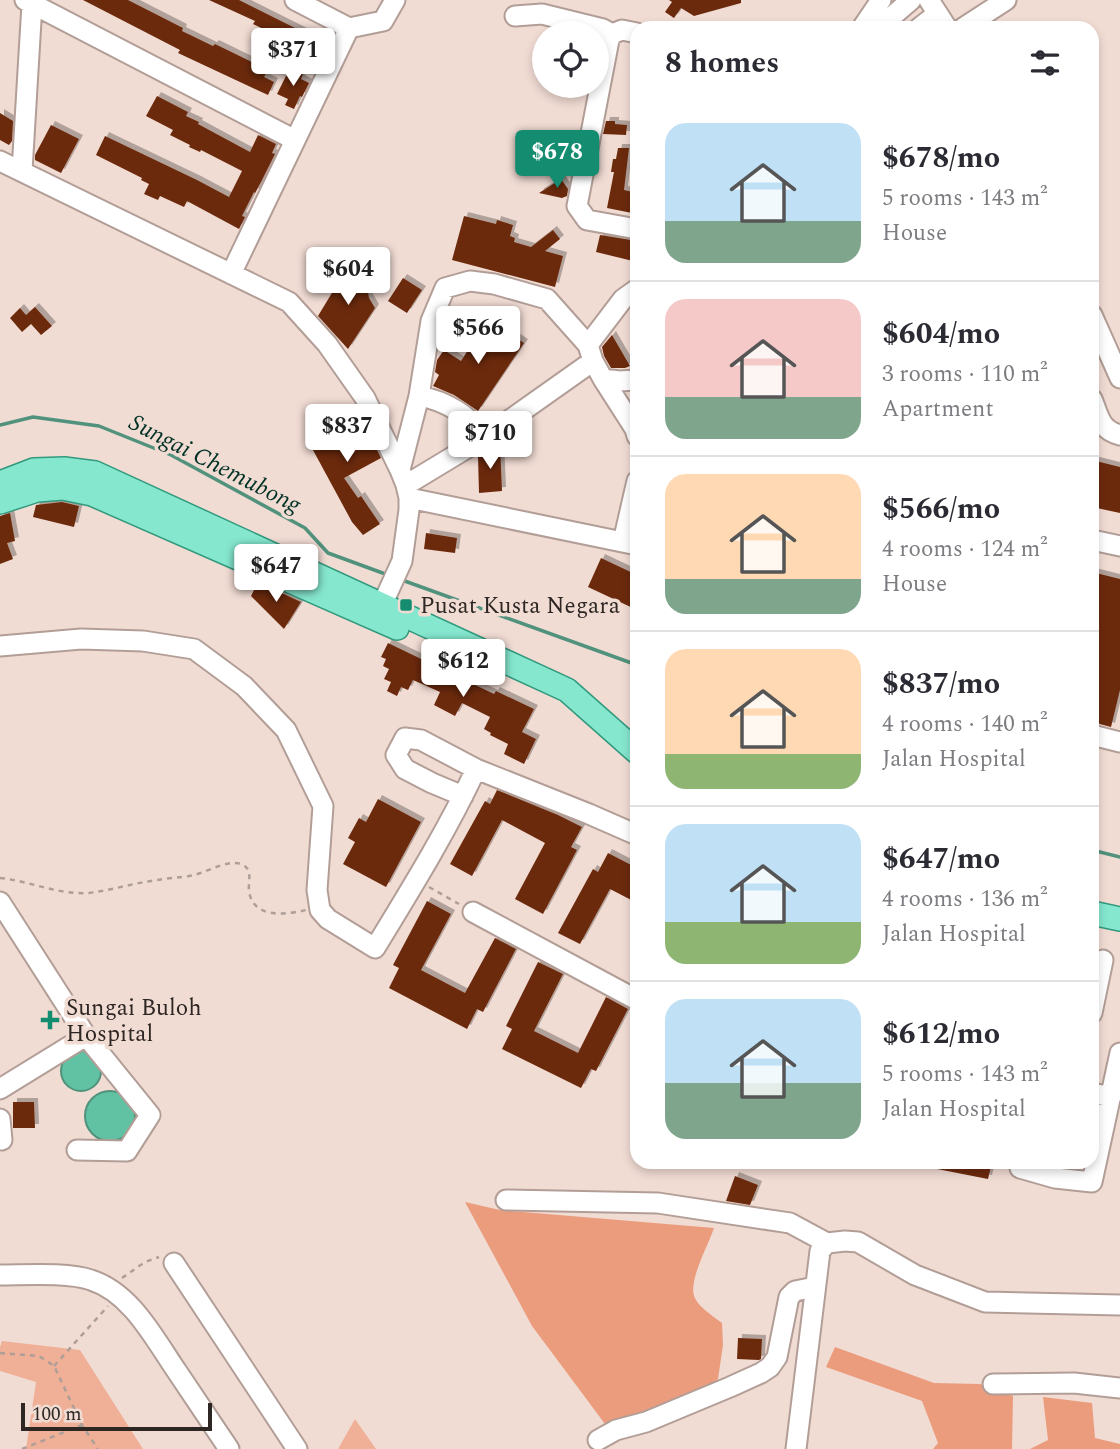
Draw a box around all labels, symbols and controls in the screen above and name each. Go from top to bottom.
map controls [532,21,609,98]
button: locate [532,21,609,98]
pin: $371 [252,28,334,88]
text: $371 [267,33,319,68]
text: 8 homes [665,40,779,86]
icon: filters [1026,44,1064,82]
pin: $678 [516,130,598,190]
text: $678 [531,135,583,170]
text: $678/mo [882,135,1000,181]
icon: home [721,151,805,235]
text: 5 rooms · 143 m² [882,181,1048,216]
text: House [882,216,947,251]
pin: $604 [307,247,389,307]
text: $604 [322,252,374,287]
pin: $566 [437,306,519,366]
text: $566 [452,311,504,346]
text: $604/mo [882,311,1000,357]
icon: home [721,327,805,411]
text: 3 rooms · 110 m² [882,357,1048,392]
text: Apartment [882,392,994,427]
water label: Sungai Chemubong [122,405,308,523]
pin: $837 [306,405,388,464]
text: $837 [321,409,373,444]
pin: $710 [449,412,531,471]
text: $710 [464,416,516,451]
text: $566/mo [882,486,1000,532]
icon: home [721,502,805,586]
text: 4 rooms · 124 m² [882,532,1048,567]
pin: $647 [235,544,317,604]
text: $647 [250,549,302,584]
text: House [882,567,947,602]
place label: Pusat Kusta Negara [420,589,620,624]
marker: Pusat Kusta Negara [398,597,414,613]
pin: $612 [422,640,504,699]
text: $612 [437,644,489,679]
text: $837/mo [882,661,1000,707]
icon: home [721,677,805,761]
text: 4 rooms · 140 m² [882,707,1048,742]
text: Jalan Hospital [882,742,1026,777]
text: $647/mo [882,836,1000,882]
icon: home [721,852,805,936]
text: 4 rooms · 136 m² [882,882,1048,917]
text: Jalan Hospital [882,917,1026,952]
place label: Sungai Buloh Hospital [66,991,202,1052]
marker: Sungai Buloh Hospital [40,1010,60,1030]
text: $612/mo [882,1011,1000,1057]
icon: home [721,1027,805,1111]
text: 5 rooms · 143 m² [882,1057,1048,1092]
text: Jalan Hospital [882,1092,1026,1127]
scale bar [21,1400,212,1432]
text: 100 m [32,1400,82,1429]

